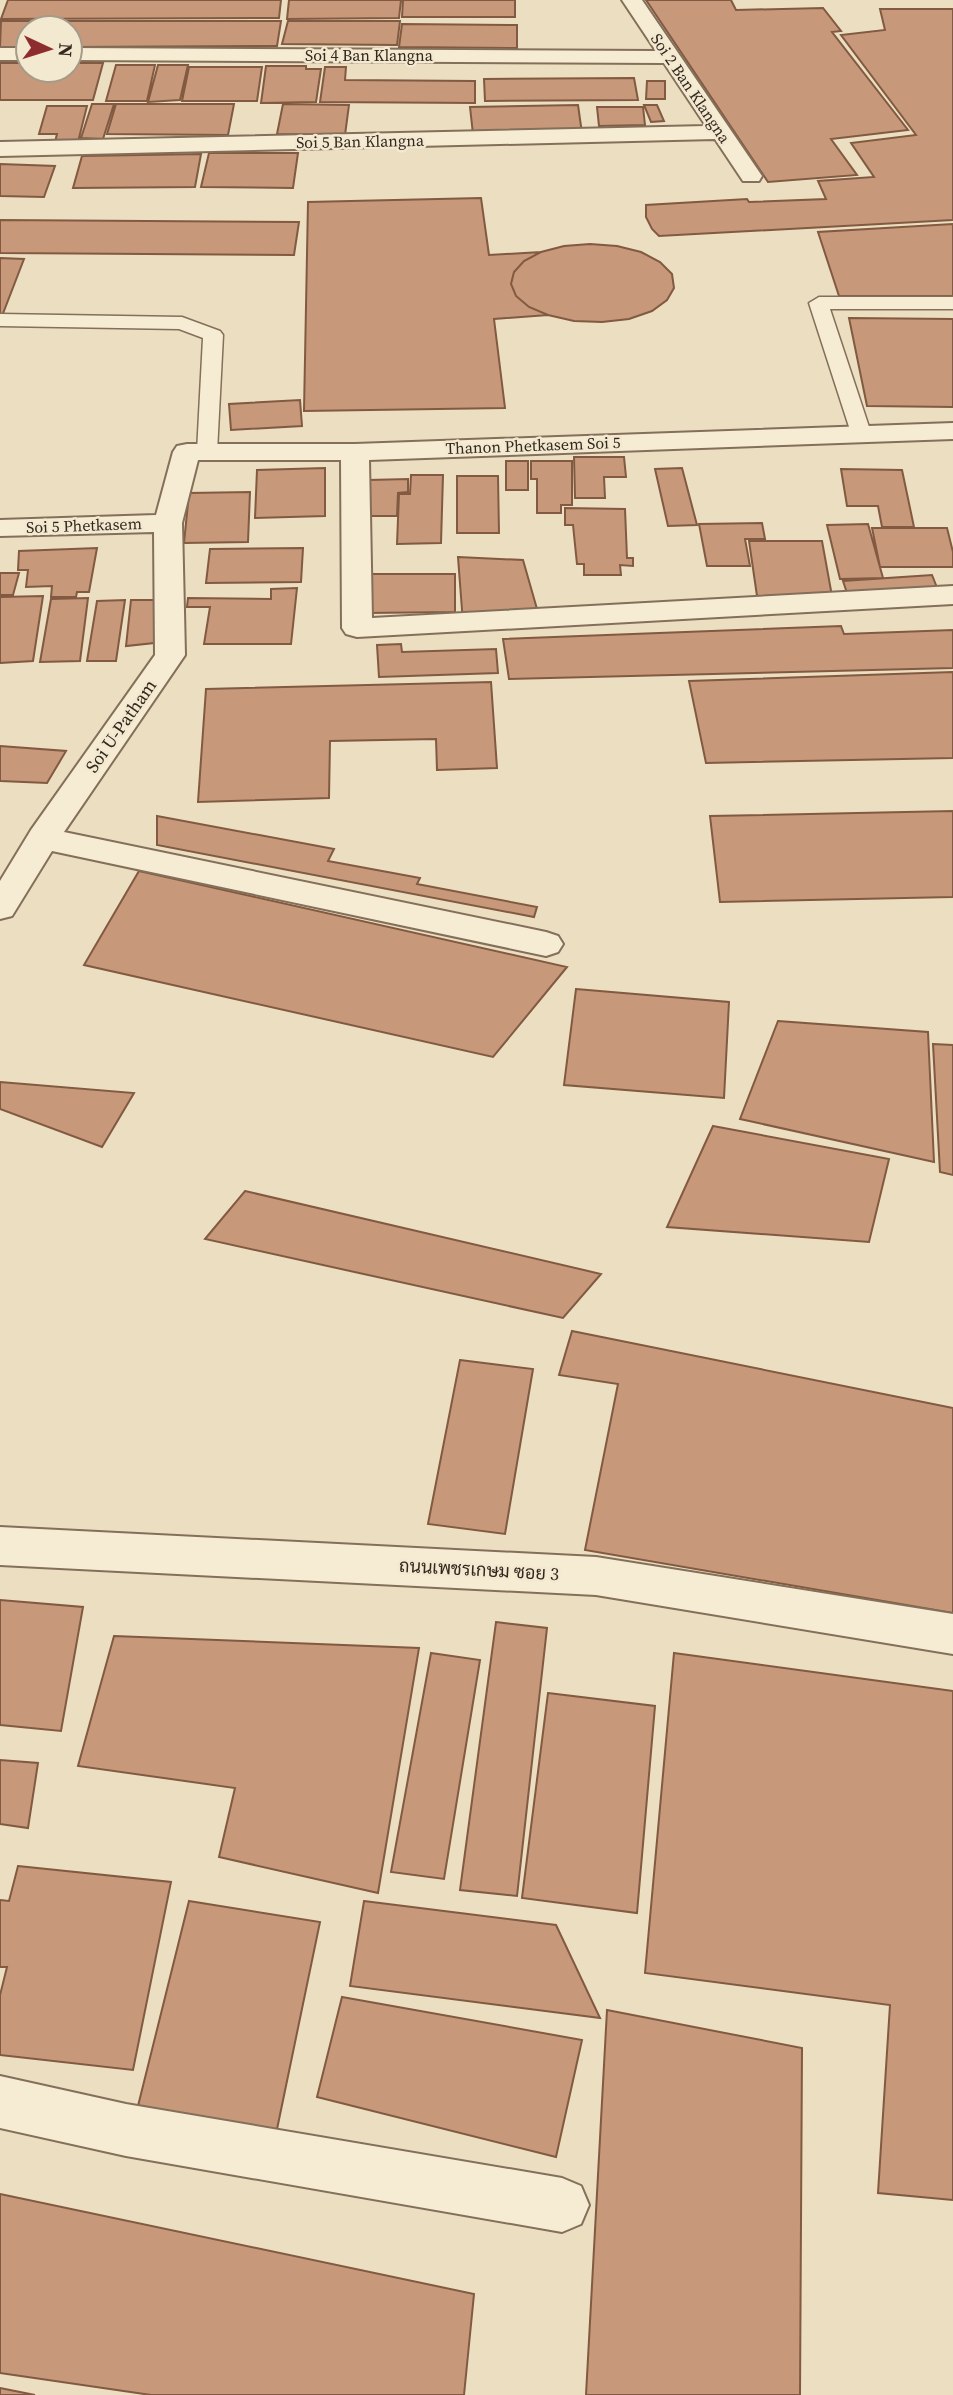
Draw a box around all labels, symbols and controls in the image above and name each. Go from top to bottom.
north arrow [14,14,84,84]
street label: Soi 2 Ban Klangna [646,29,736,148]
text: N [52,42,79,58]
street label: Soi 4 Ban Klangna [305,44,434,66]
street label: Soi 5 Ban Klangna [296,129,425,153]
street label: Thanon Phetkasem Soi 5 [445,431,621,459]
street label: Soi 5 Phetkasem [26,512,142,538]
street label: Soi U-Patham [79,674,162,777]
street label: ถนนเพชรเกษม ซอย 3 [398,1553,560,1586]

